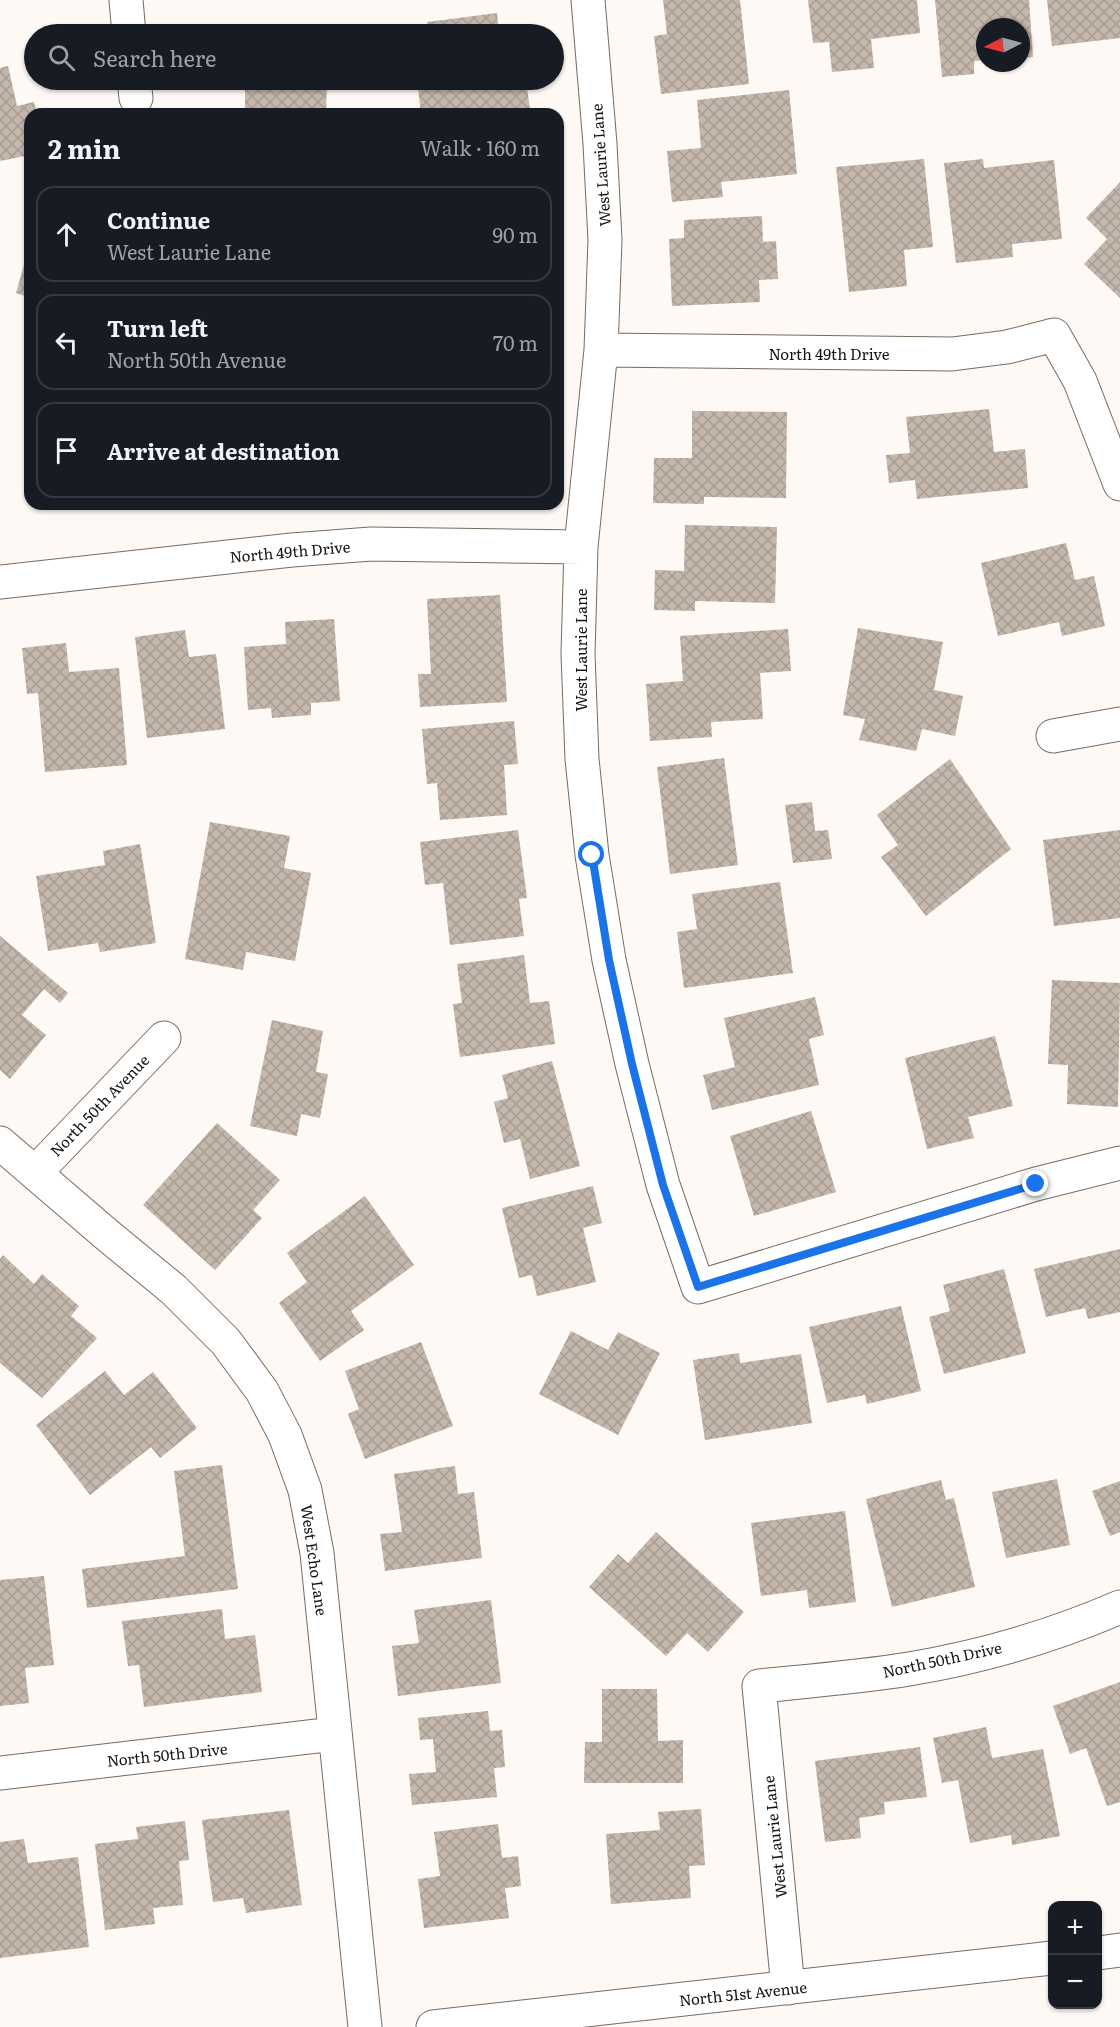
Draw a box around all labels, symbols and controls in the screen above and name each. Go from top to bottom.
north arrow [976,18,1030,72]
search box [24,24,564,90]
icon: search [45,41,78,74]
text: Search here [93,41,216,74]
street label: West Laurie Lane [584,103,616,227]
text: 2 min [48,128,121,167]
text: Walk · 160 m [420,132,540,162]
text: Continue [107,203,210,236]
icon: ahead [50,218,83,251]
text: 90 m [493,219,538,249]
text: West Laurie Lane [107,236,271,266]
text: Turn left [107,311,208,344]
icon: left [50,326,83,359]
text: 70 m [493,327,538,357]
street label: North 49th Drive [768,342,890,365]
text: North 50th Avenue [107,344,286,374]
icon: arrive [50,434,83,467]
text: Arrive at destination [107,434,340,467]
street label: North 49th Drive [229,534,351,568]
street label: West Laurie Lane [569,588,592,712]
route start [578,841,604,867]
street label: North 50th Avenue [44,1049,154,1161]
route end [1022,1170,1048,1196]
street label: West Echo Lane [296,1503,334,1617]
street label: North 50th Drive [880,1635,1004,1683]
street label: North 50th Drive [106,1736,229,1772]
street label: West Laurie Lane [756,1774,792,1899]
map controls [1048,1901,1102,2009]
button: + [1048,1901,1102,1955]
button: − [1048,1955,1102,2009]
street label: North 51st Avenue [678,1975,808,2011]

